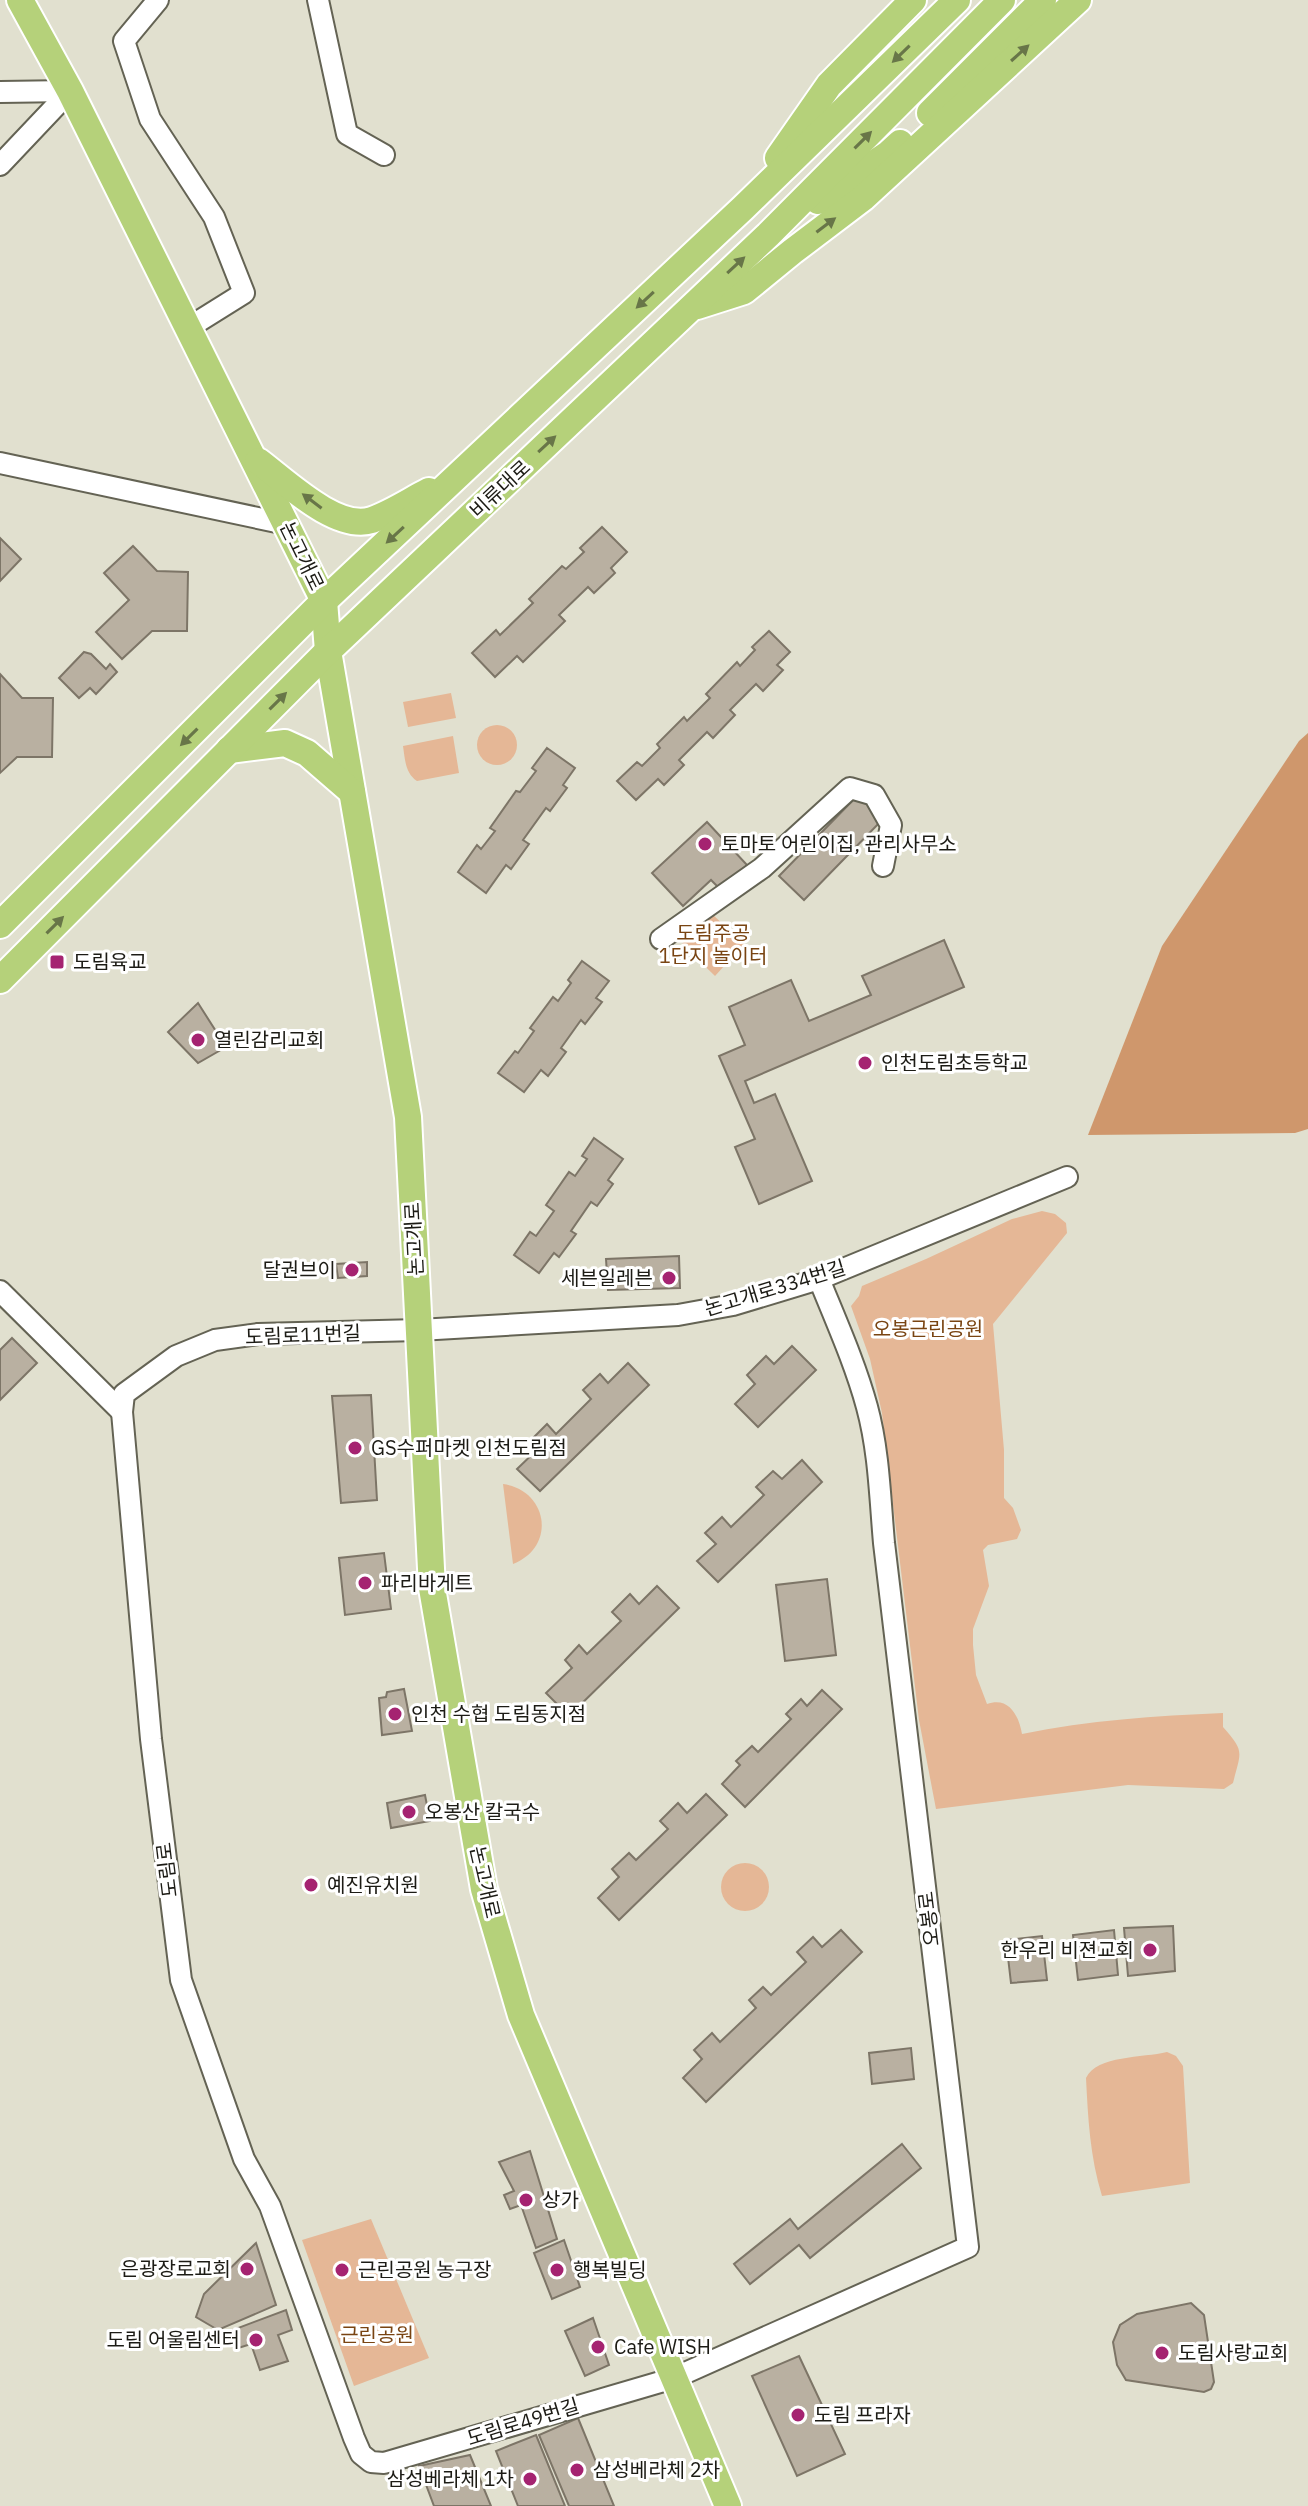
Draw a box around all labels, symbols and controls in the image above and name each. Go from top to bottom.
one-way arrow [1011,44,1030,62]
one-way arrow [892,45,911,63]
one-way arrow [853,131,872,150]
one-way arrow [816,218,836,234]
one-way arrow [726,257,745,275]
one-way arrow [636,291,655,309]
one-way arrow [537,436,556,454]
street label: 비류대로 [464,454,536,524]
one-way arrow [301,493,322,509]
street label: 논고개로 [274,517,331,595]
one-way arrow [385,526,404,544]
one-way arrow [268,692,287,711]
one-way arrow [180,727,198,746]
place label: 토마토 어린이집, 관리사무소 [721,830,957,857]
marker: 토마토 어린이집, 관리사무소 [696,835,714,853]
one-way arrow [45,916,64,935]
park label: 도림주공 1단지 놀이터 [659,919,767,969]
place label: 도림육교 [73,948,147,975]
marker: 도림육교 [48,953,66,971]
place label: 열린감리교회 [214,1026,324,1053]
marker: 열린감리교회 [189,1031,207,1049]
place label: 인천도림초등학교 [881,1049,1028,1076]
marker: 인천도림초등학교 [856,1054,874,1072]
street label: 논고개로 [398,1202,429,1276]
street label: 논고개로334번길 [701,1253,849,1322]
place label: 달권브이 [262,1256,336,1283]
marker: 달권브이 [343,1261,361,1279]
place label: 세븐일레븐 [561,1264,653,1291]
marker: 세븐일레븐 [660,1269,678,1287]
park label: 오봉근린공원 [873,1315,983,1342]
street label: 도림로11번길 [245,1319,361,1350]
place label: GS수퍼마켓 인천도림점 [371,1434,567,1461]
marker: GS수퍼마켓 인천도림점 [346,1439,364,1457]
place label: 파리바게트 [381,1569,473,1596]
marker: 파리바게트 [356,1574,374,1592]
place label: 인천 수협 도림동지점 [411,1700,586,1727]
marker: 인천 수협 도림동지점 [386,1705,404,1723]
place label: 오봉산 칼국수 [425,1798,540,1825]
marker: 오봉산 칼국수 [400,1803,418,1821]
street label: 도림로 [150,1841,183,1899]
street label: 논고개로 [464,1843,507,1921]
place label: 예진유치원 [327,1871,419,1898]
marker: 예진유치원 [302,1876,320,1894]
street label: 오봉로 [912,1890,945,1948]
place label: 한우리 비젼교회 [1000,1936,1134,1963]
marker: 한우리 비젼교회 [1141,1941,1159,1959]
place label: 상가 [542,2186,579,2213]
marker: 상가 [517,2191,535,2209]
place label: 은광장로교회 [121,2255,231,2282]
place label: 근린공원 농구장 [358,2256,492,2283]
place label: 행복빌딩 [573,2256,647,2283]
marker: 은광장로교회 [238,2260,256,2278]
marker: 근린공원 농구장 [333,2261,351,2279]
marker: 행복빌딩 [548,2261,566,2279]
park label: 근린공원 [340,2321,414,2348]
place label: 도림 어울림센터 [106,2326,240,2353]
marker: 도림 어울림센터 [247,2331,265,2349]
place label: Cafe WISH [614,2333,711,2360]
marker: Cafe WISH [589,2338,607,2356]
place label: 도림사랑교회 [1178,2339,1288,2366]
marker: 도림사랑교회 [1153,2344,1171,2362]
street label: 도림로49번길 [463,2392,582,2451]
place label: 도림 프라자 [814,2401,911,2428]
marker: 도림 프라자 [789,2406,807,2424]
place label: 삼성베라체 2차 [593,2456,720,2483]
marker: 삼성베라체 2차 [568,2461,586,2479]
place label: 삼성베라체 1차 [387,2465,514,2492]
marker: 삼성베라체 1차 [521,2470,539,2488]

